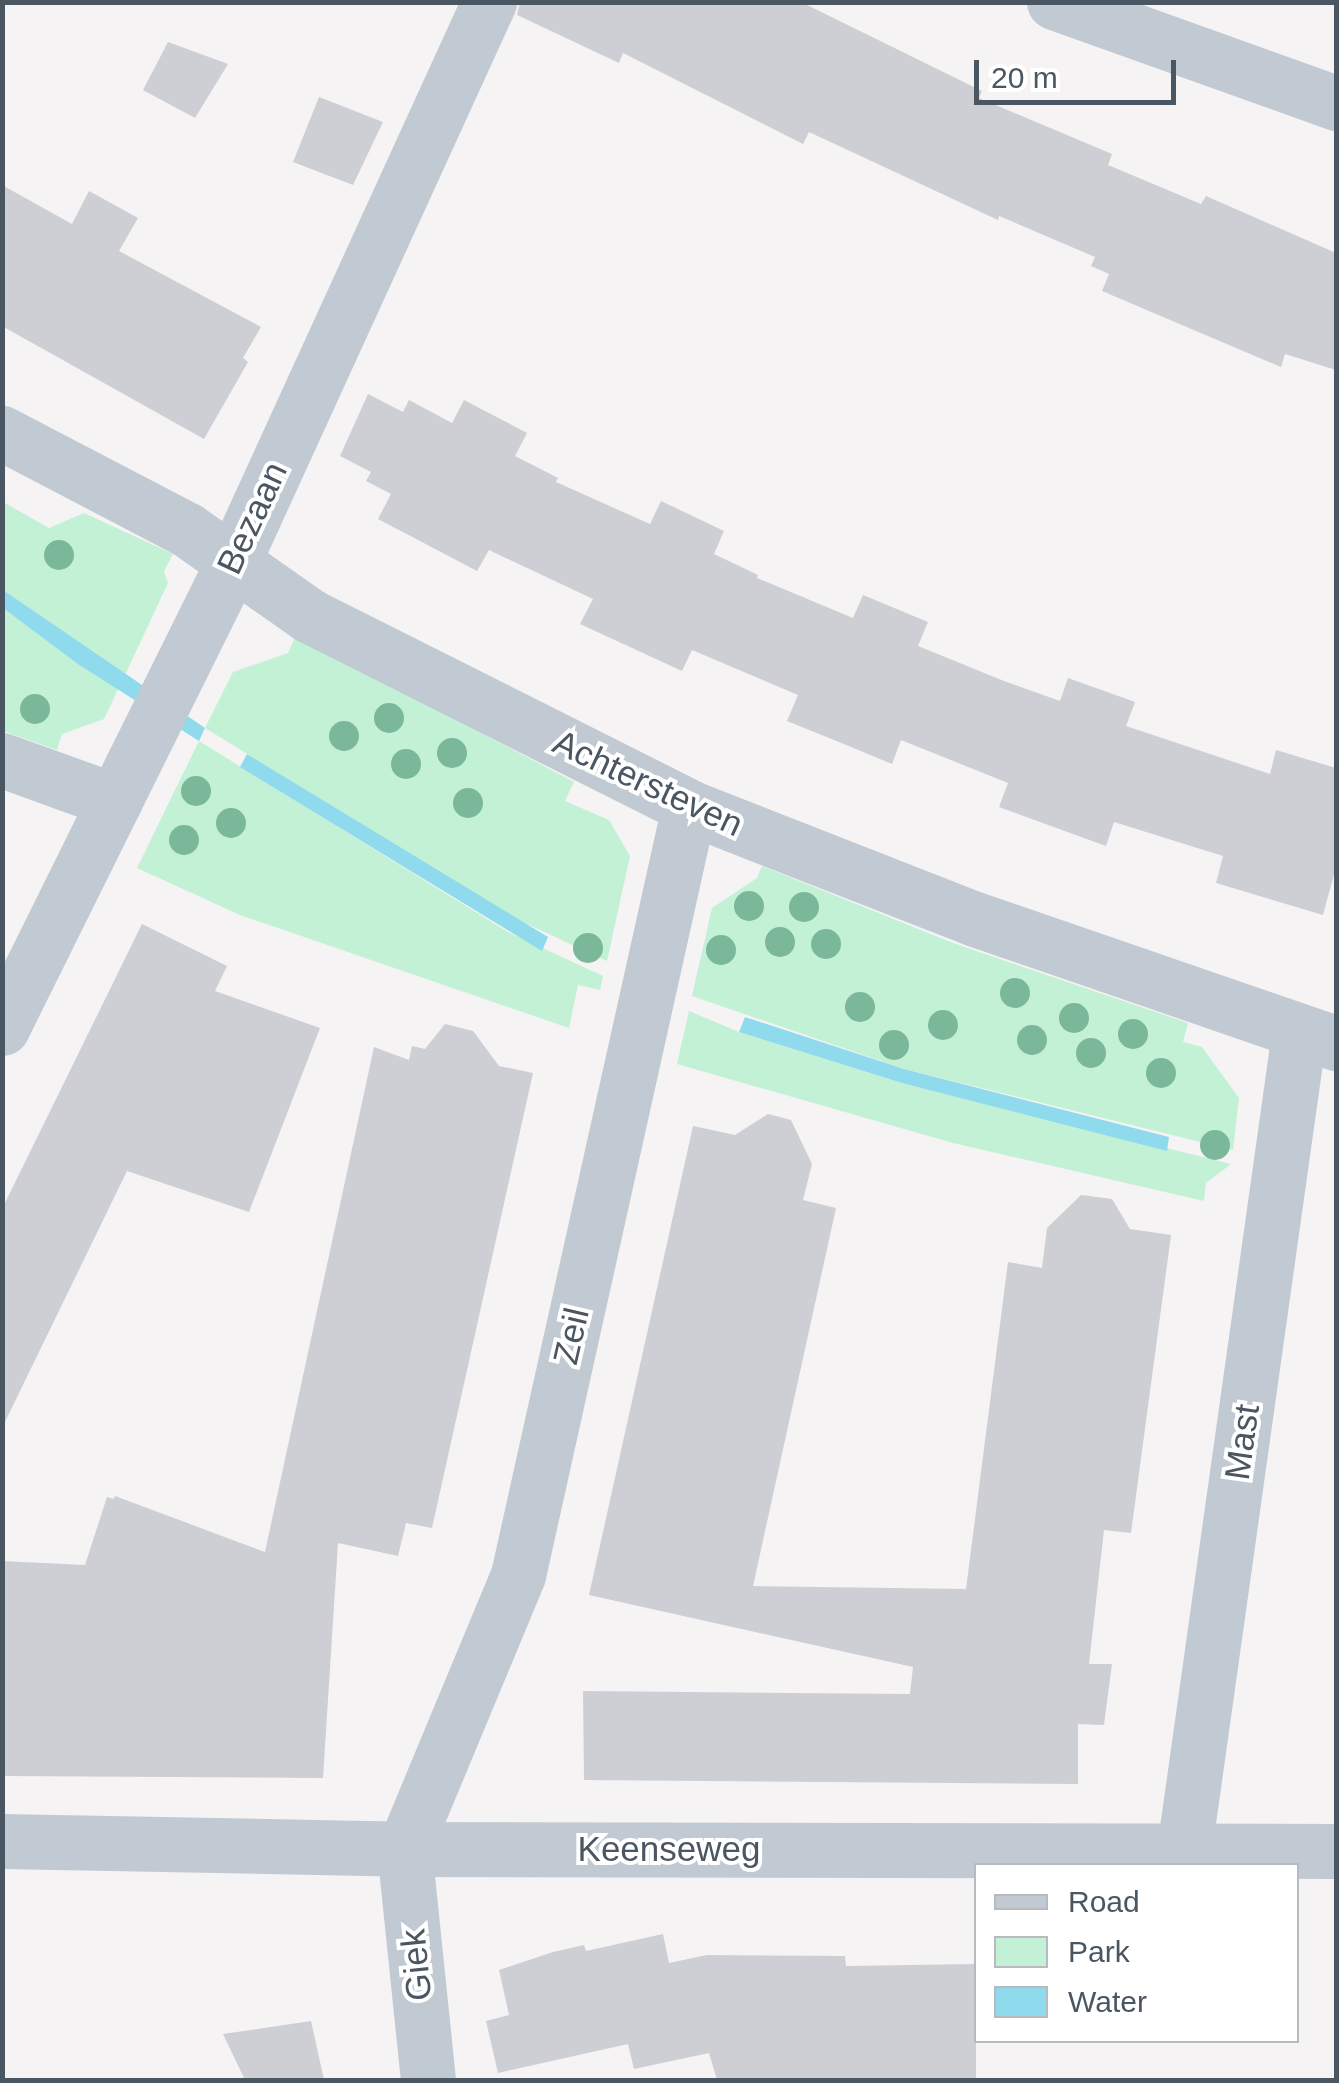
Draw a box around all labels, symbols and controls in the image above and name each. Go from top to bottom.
scale bar [979,40,1182,102]
text: 20 m [991,61,1058,94]
street label: Bezaan [208,455,296,581]
street label: Achtersteven [547,721,749,845]
street label: Zeil [544,1304,598,1368]
street label: Mast [1216,1402,1268,1482]
street label: Keenseweg [578,1828,760,1870]
legend [974,1863,1299,2043]
text: Road [1068,1885,1140,1918]
street label: Giek [391,1927,441,2003]
text: Park [1068,1935,1130,1968]
text: Water [1068,1985,1147,2018]

